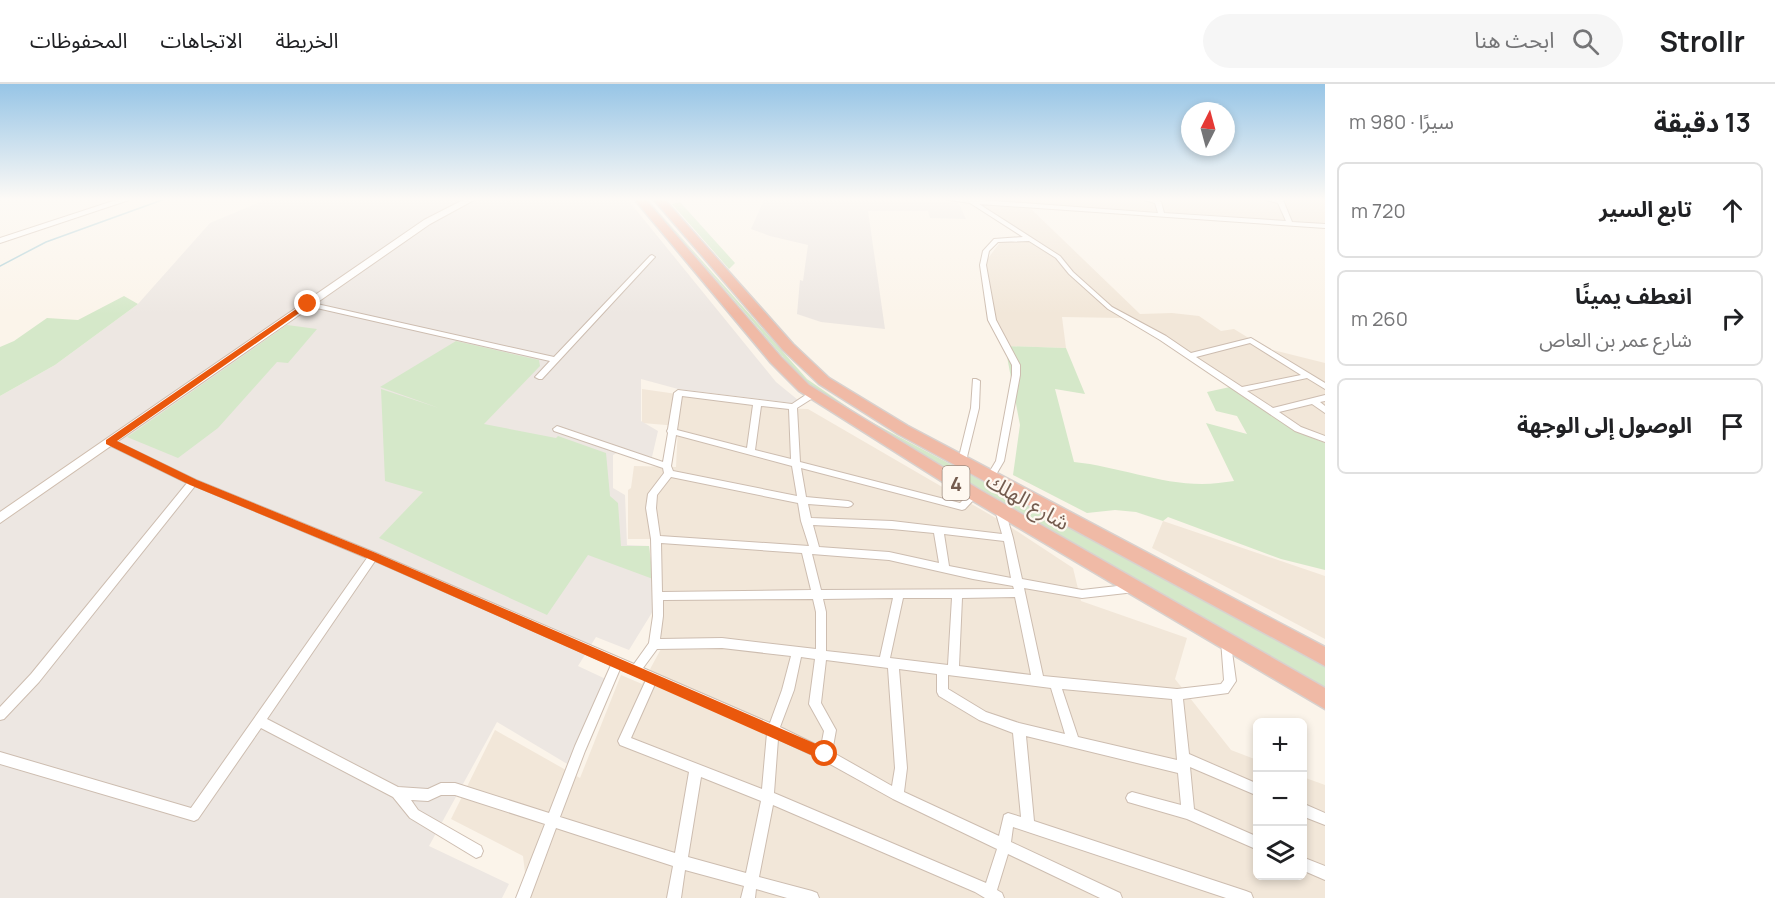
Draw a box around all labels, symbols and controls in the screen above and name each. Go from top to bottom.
search box [1203,14,1623,68]
text: Strollr [1659,22,1745,60]
text: ابحث هنا [1474,25,1554,55]
icon: search [1569,25,1602,58]
text: المحفوظات [30,26,127,54]
text: الاتجاهات [160,26,242,54]
text: الخريطة [275,26,338,54]
north arrow [1181,102,1235,156]
text: 13 دقيقة [1654,104,1751,140]
text: سيرًا · 980 m [1349,108,1454,135]
text: تابع السير [1599,194,1692,224]
icon: ahead [1716,194,1749,227]
text: 720 m [1351,197,1406,224]
text: انعطف يمينًا [1575,281,1692,311]
route end [294,290,320,316]
icon: right [1716,302,1749,335]
text: 260 m [1351,305,1408,332]
text: شارع عمر بن العاص [1539,326,1692,353]
text: الوصول إلى الوجهة [1517,410,1692,440]
icon: arrive [1716,410,1749,443]
road number: 4 [942,466,970,500]
street label: شارع الهلك [980,466,1075,538]
map controls [1253,718,1307,880]
button: + [1253,718,1307,772]
route start [811,740,837,766]
button: − [1253,772,1307,826]
button: layers [1253,826,1307,880]

